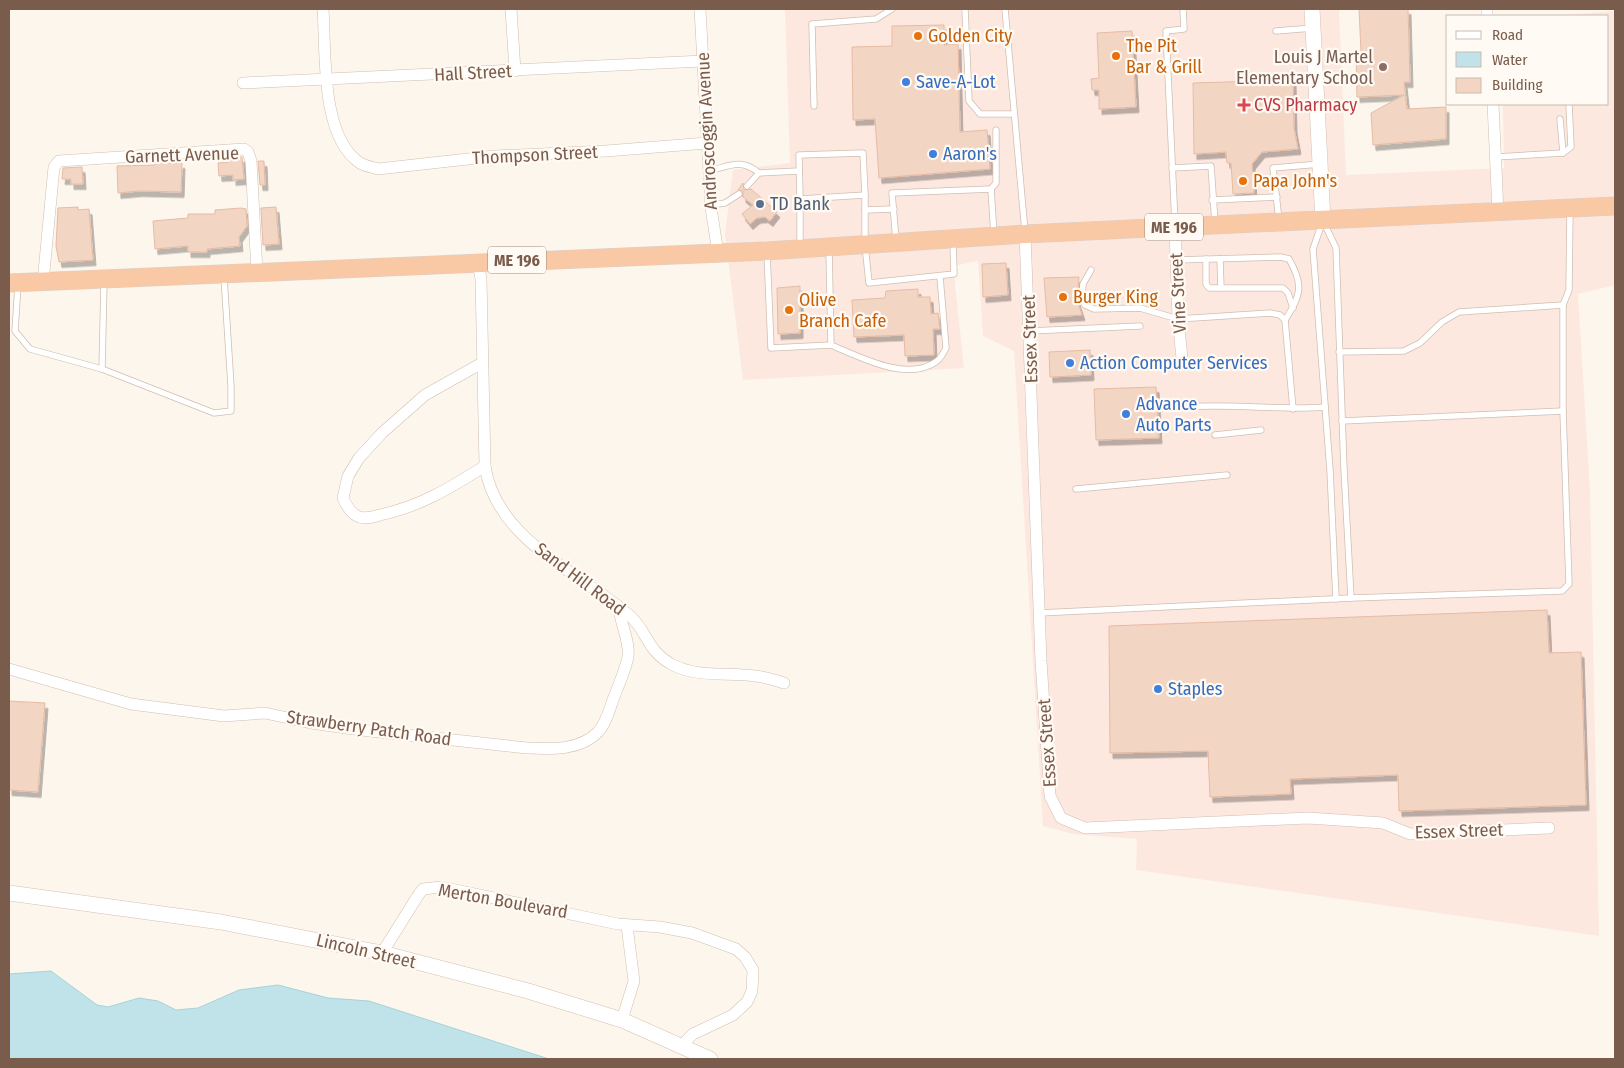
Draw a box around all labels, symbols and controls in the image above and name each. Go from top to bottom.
legend [1446,15,1609,105]
place label: Golden City [928,25,1012,47]
text: Road [1492,26,1523,44]
marker: Golden City [912,30,924,42]
place label: The Pit Bar & Grill [1126,35,1202,78]
place label: Louis J Martel Elementary School [1236,46,1373,89]
marker: The Pit Bar & Grill [1110,50,1122,62]
text: Water [1492,51,1528,69]
street label: Androscoggin Avenue [692,52,722,210]
street label: Hall Street [434,60,512,86]
marker: Louis J Martel Elementary School [1377,61,1389,73]
place label: Save-A-Lot [916,71,996,93]
marker: Save-A-Lot [900,76,912,88]
text: Building [1492,76,1543,94]
place label: CVS Pharmacy [1254,94,1357,116]
marker: CVS Pharmacy [1238,99,1250,111]
street label: Thompson Street [472,141,599,169]
street label: Garnett Avenue [125,142,239,168]
place label: Aaron's [943,143,997,165]
marker: Aaron's [927,148,939,160]
place label: Papa John's [1253,170,1337,192]
marker: Papa John's [1237,175,1249,187]
place label: TD Bank [770,193,830,215]
marker: TD Bank [754,198,766,210]
road number: ME 196 [1145,213,1203,240]
road number: ME 196 [488,246,546,274]
street label: Vine Street [1165,252,1191,334]
place label: Burger King [1073,286,1158,308]
place label: Olive Branch Cafe [799,289,886,332]
marker: Burger King [1057,291,1069,303]
street label: Essex Street [1017,294,1043,384]
marker: Olive Branch Cafe [783,304,795,316]
place label: Action Computer Services [1080,352,1268,374]
marker: Action Computer Services [1064,357,1076,369]
place label: Advance Auto Parts [1136,393,1212,436]
marker: Advance Auto Parts [1120,408,1132,420]
street label: Sand Hill Road [530,538,630,620]
place label: Staples [1168,678,1223,700]
marker: Staples [1152,683,1164,695]
street label: Essex Street [1033,698,1061,788]
street label: Strawberry Patch Road [285,706,453,750]
street label: Essex Street [1414,818,1504,844]
street label: Merton Boulevard [437,879,569,923]
street label: Lincoln Street [314,929,418,973]

